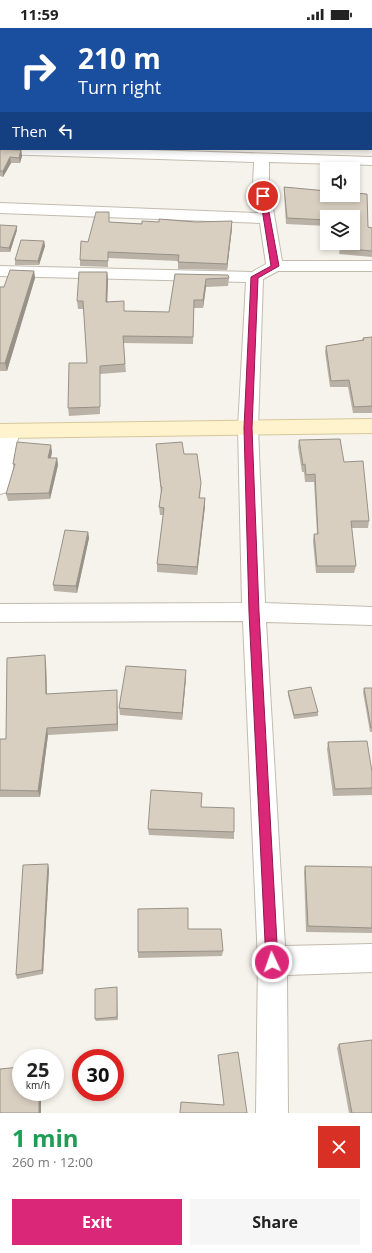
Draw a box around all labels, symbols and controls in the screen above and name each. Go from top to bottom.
text: 11:59 [20,4,59,24]
text: 210 m [78,39,161,77]
icon: right [12,44,64,96]
text: Turn right [78,75,161,99]
icon: left [55,120,77,142]
text: Then [12,121,47,141]
map controls [320,162,360,250]
button: sound [320,162,360,202]
pin [246,179,280,213]
icon: arrive [252,185,274,207]
button: layers [320,210,360,250]
position arrow [251,941,293,983]
speed limit sign: 30 [72,1049,124,1101]
text: 25 [27,1056,49,1083]
text: km/h [26,1078,50,1092]
text: 1 min [12,1121,79,1154]
button: close [318,1126,360,1168]
text: 260 m · 12:00 [12,1153,93,1171]
button: Exit [12,1199,182,1245]
button: Share [190,1199,360,1245]

